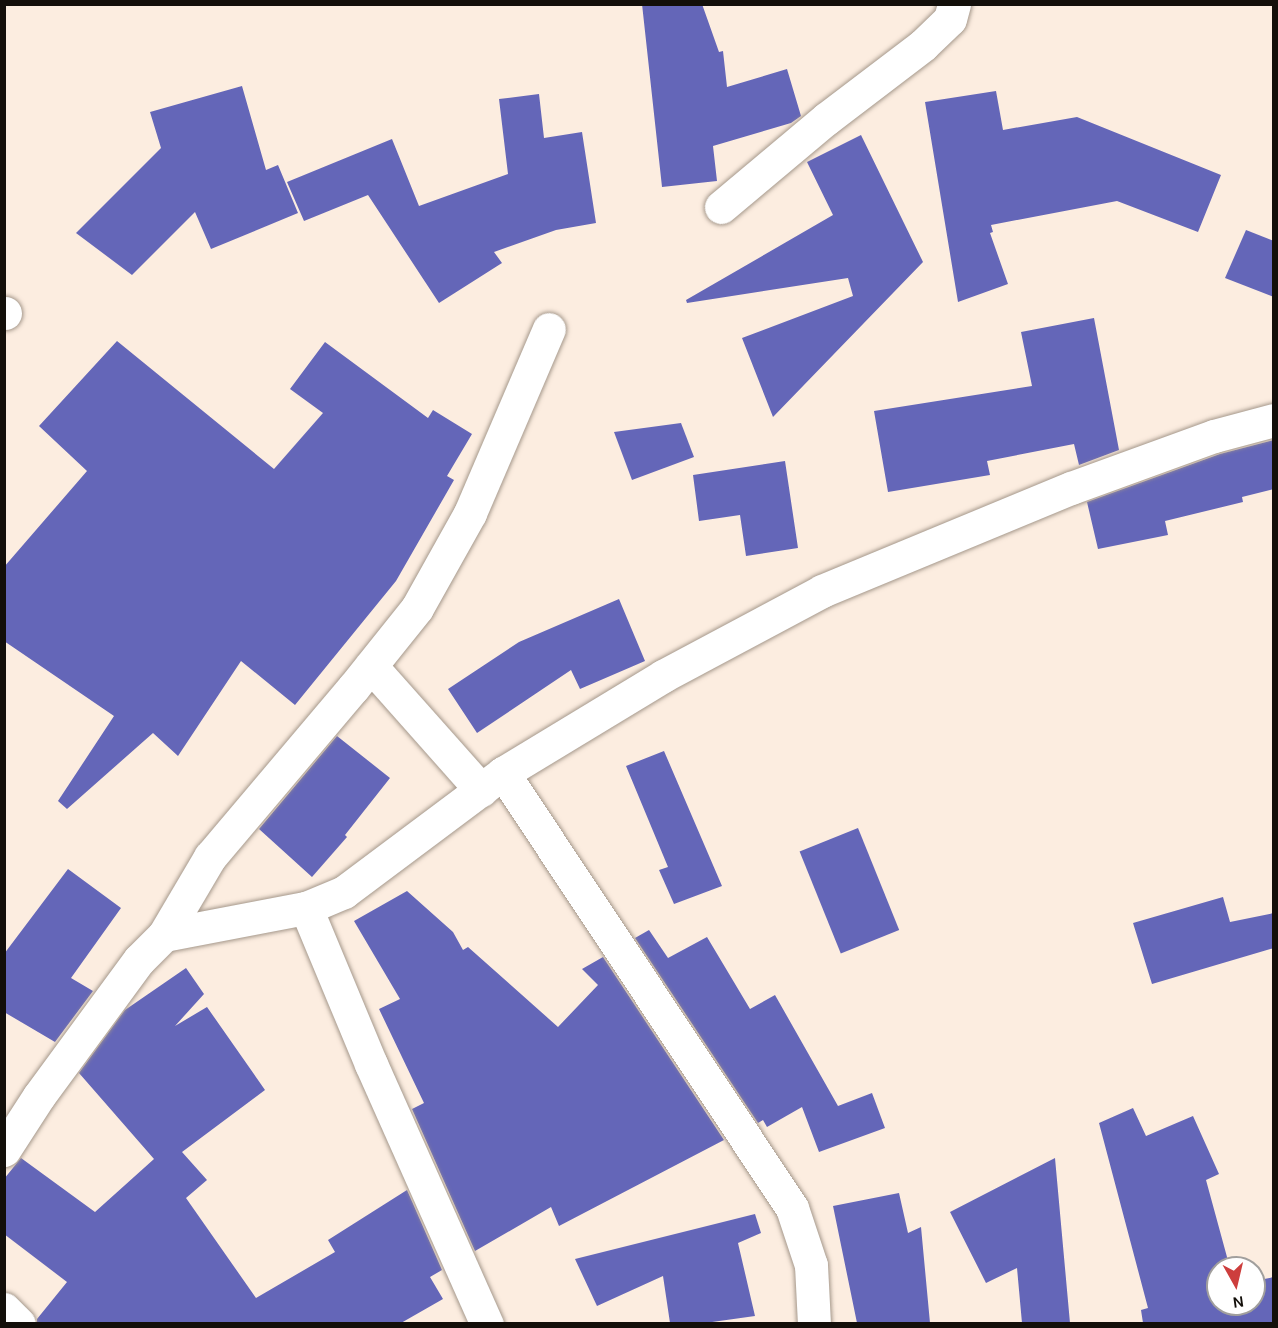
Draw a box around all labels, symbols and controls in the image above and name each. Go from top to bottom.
north arrow [1206,1256,1266,1316]
text: N [1231,1292,1245,1313]

